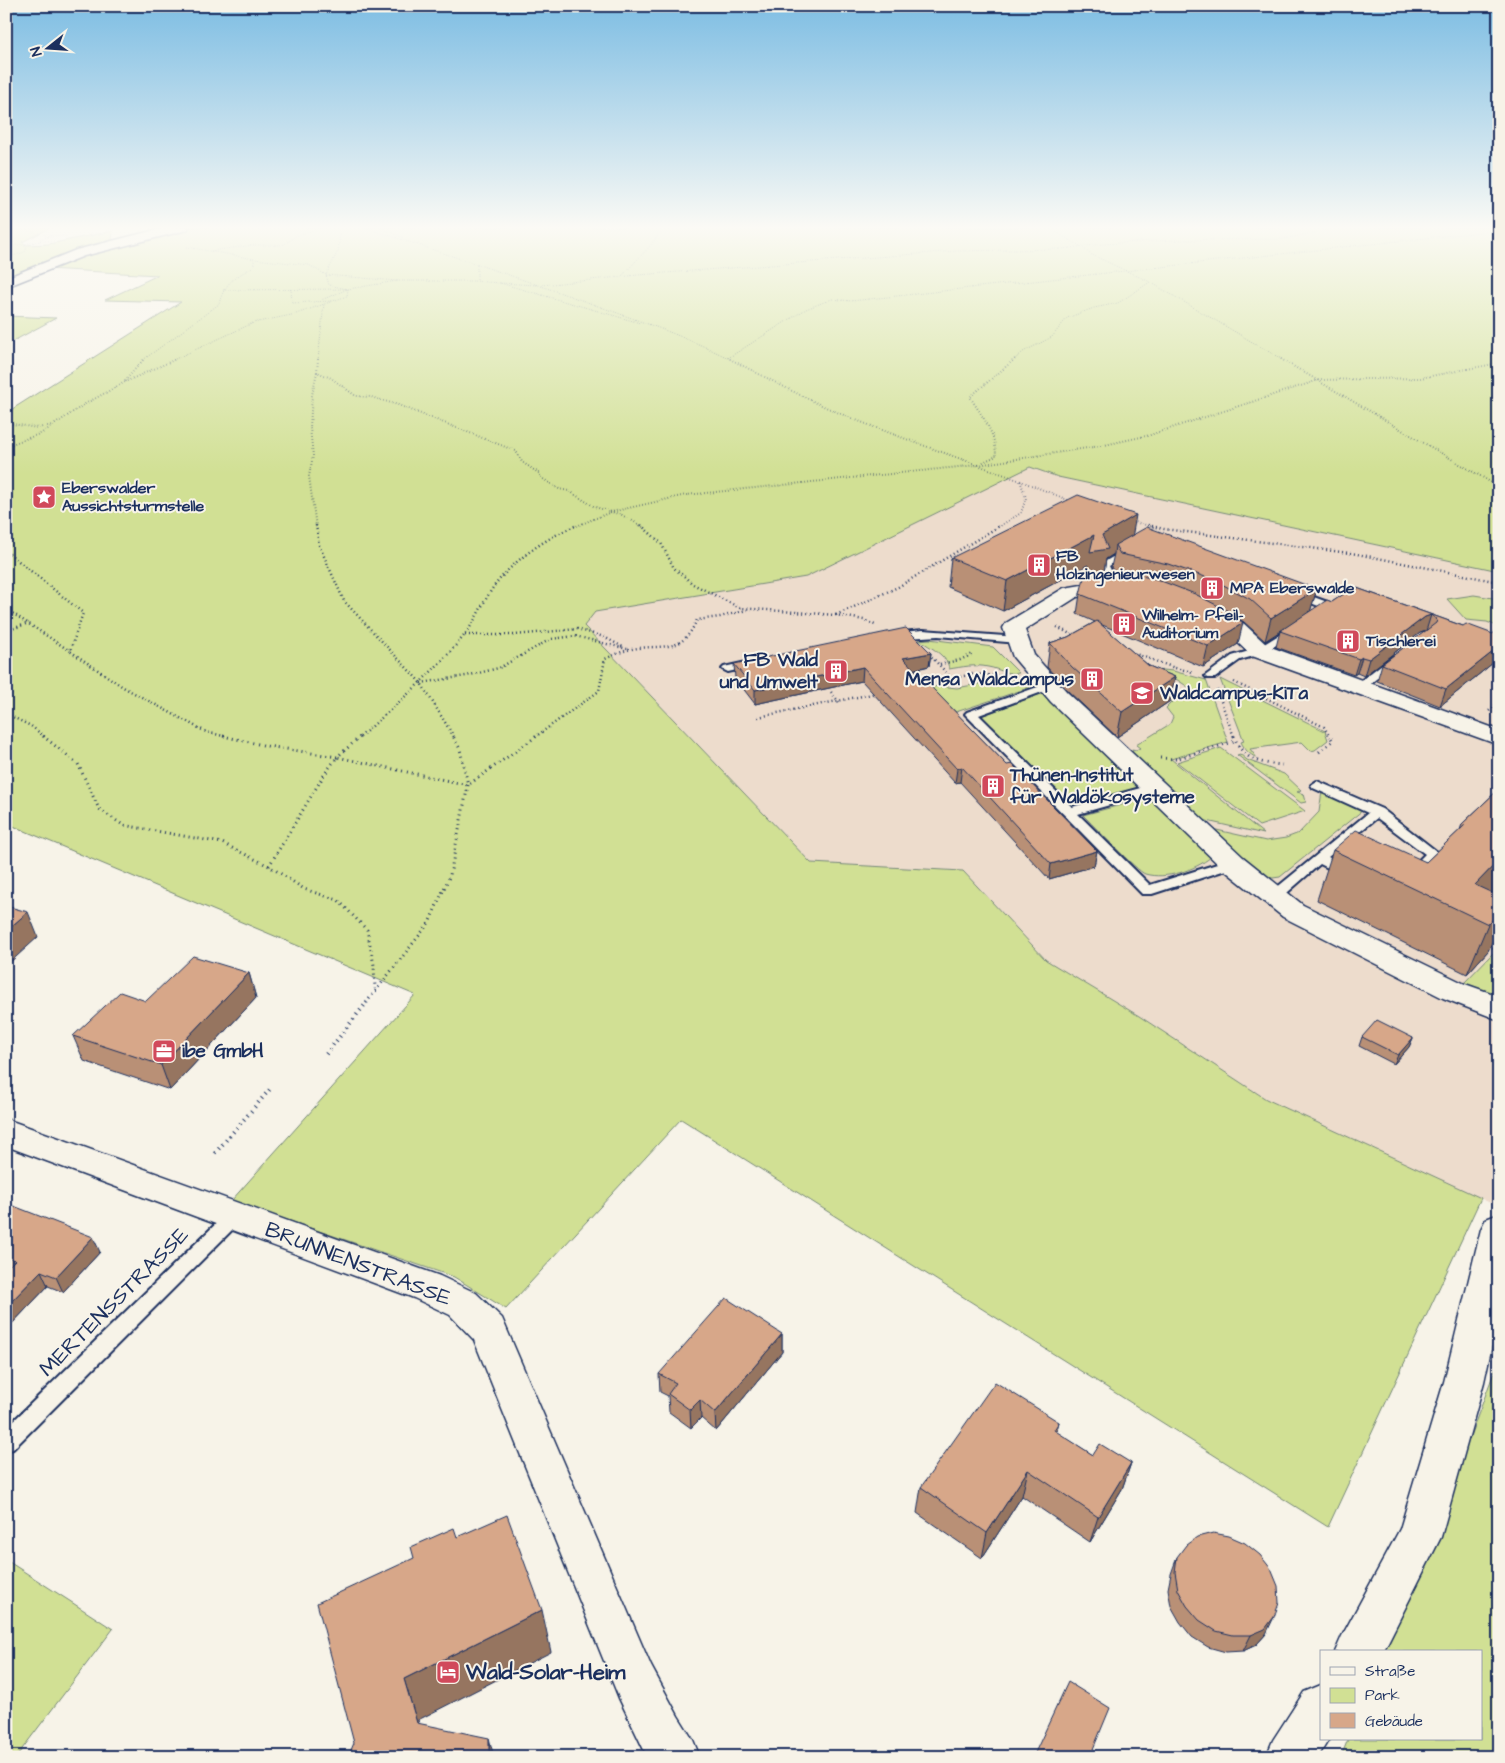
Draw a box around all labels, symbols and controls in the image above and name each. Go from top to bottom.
north arrow [22,22,72,72]
text: N [26,44,47,59]
place label: Eberswalder Aussichtsturmstelle [62,477,204,517]
place icon: Eberswalder Aussichtsturmstelle [31,484,57,510]
place label: FB Holzingenieurwesen [1056,545,1195,587]
building icon: FB Holzingenieurwesen [1026,552,1052,578]
building icon: MPA Eberswalde [1199,575,1225,601]
place label: MPA Eberswalde [1230,577,1355,599]
place label: Wilhelm- Pfeil- Auditorium [1141,604,1243,644]
building icon: Wilhelm- Pfeil- Auditorium [1111,611,1137,637]
building icon: Tischlerei [1335,628,1361,654]
place label: Tischlerei [1365,630,1436,652]
place label: FB Wald und Umwelt [719,647,818,696]
building icon: FB Wald und Umwelt [823,658,849,684]
place label: Mensa Waldcampus [905,666,1074,693]
building icon: Mensa Waldcampus [1079,666,1105,692]
school or university icon: Waldcampus-KiTa [1129,680,1155,706]
place label: Waldcampus-KiTa [1159,680,1309,707]
place label: Thünen-Institut für Waldökosysteme [1009,762,1196,812]
building icon: Thünen-Institut für Waldökosysteme [980,773,1006,799]
office icon: ibe GmbH [151,1038,177,1064]
place label: ibe GmbH [182,1038,264,1065]
street label: BRUNNENSTRASSE [260,1214,456,1314]
street label: MERTENSSTRASSE [32,1220,196,1384]
legend [1320,1650,1482,1740]
place label: Wald-Solar-Heim [465,1657,626,1688]
hotel icon: Wald-Solar-Heim [435,1659,461,1685]
text: Straße [1365,1661,1415,1682]
text: Park [1365,1685,1400,1706]
text: Gebäude [1365,1711,1423,1732]

